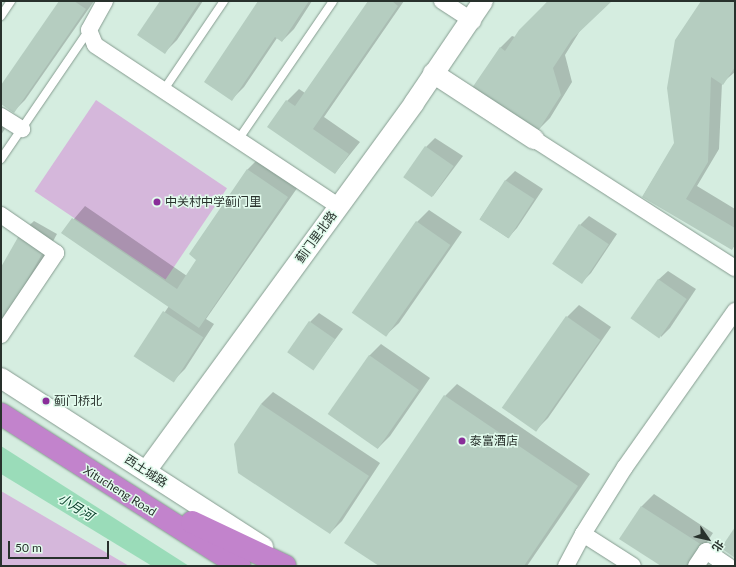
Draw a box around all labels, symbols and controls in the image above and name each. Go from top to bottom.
place label: 中关村中学蓟门里 [165,195,261,209]
marker: 中关村中学蓟门里 [152,197,162,207]
street label: 蓟门里北路 [293,208,339,266]
place label: 蓟门桥北 [54,394,102,408]
marker: 蓟门桥北 [41,396,51,406]
place label: 泰富酒店 [470,434,518,448]
marker: 泰富酒店 [457,436,467,446]
street label: 西土城路 [122,452,170,490]
street label: Xitucheng Road [81,463,159,519]
water label: 小月河 [55,490,97,524]
north arrow [688,519,728,559]
scale bar [10,533,111,559]
text: 北 [710,538,727,554]
text: 50 m [15,540,42,555]

